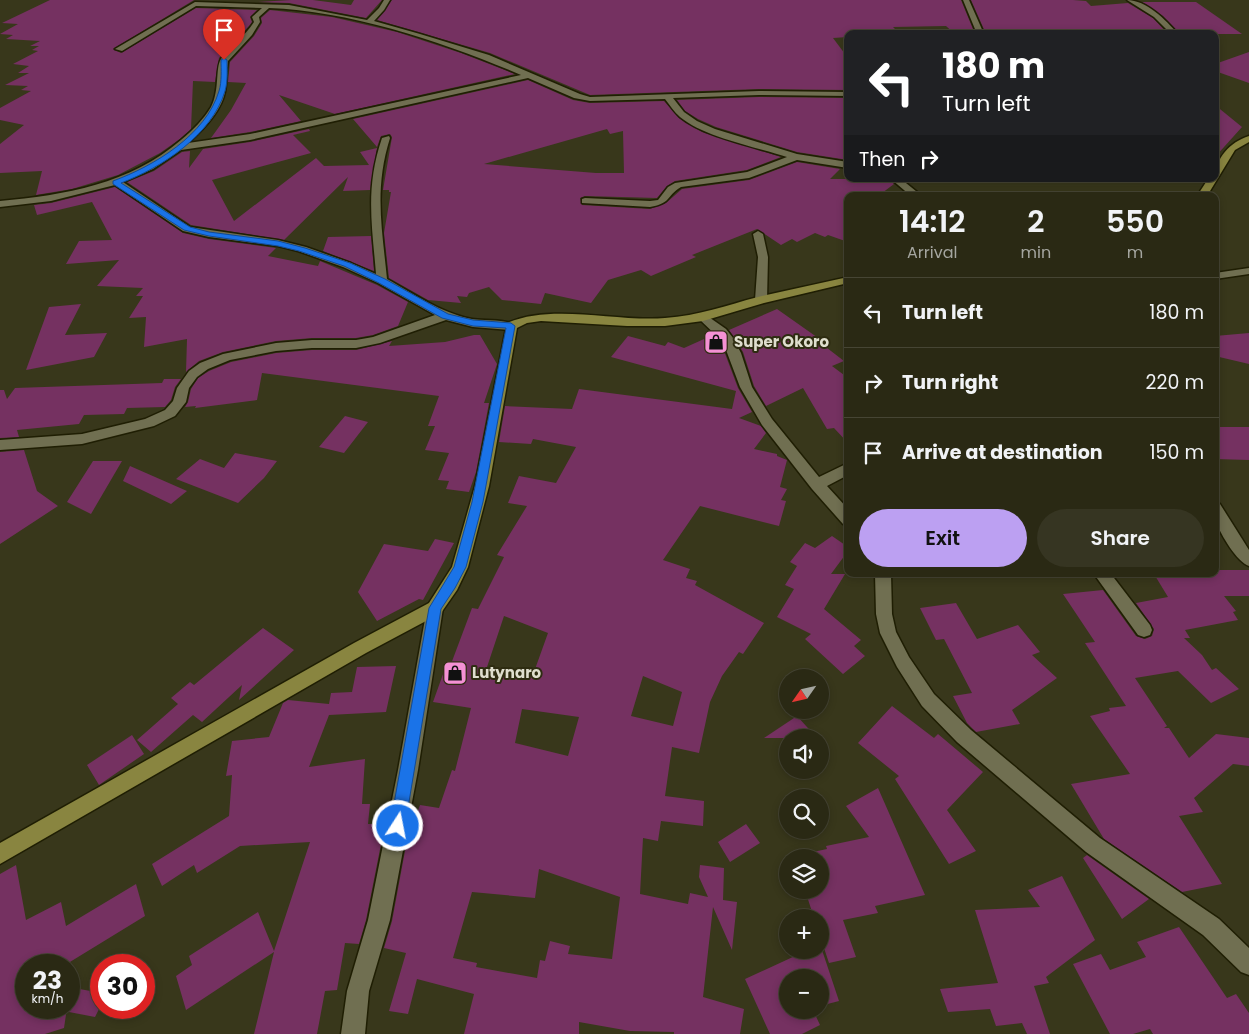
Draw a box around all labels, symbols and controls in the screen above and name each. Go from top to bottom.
pin [203,9,245,60]
icon: arrive [210,16,238,44]
text: 180 m [942,41,1045,90]
icon: left [859,50,924,115]
text: Turn left [942,88,1030,119]
icon: right [915,145,943,173]
text: Then [859,146,905,173]
text: 14:12 [899,200,966,243]
text: 2 [1027,200,1044,243]
text: 550 [1106,200,1164,243]
text: Arrival [907,241,957,264]
text: min [1020,241,1051,264]
text: m [1127,241,1143,264]
icon: left [859,299,887,327]
text: Turn left [902,299,983,326]
text: 180 m [1149,299,1204,326]
shop icon: Super Okoro [703,329,729,355]
place label: Super Okoro [734,331,829,352]
icon: right [859,369,887,397]
text: Turn right [902,369,998,396]
text: 220 m [1146,369,1204,396]
icon: arrive [859,439,887,467]
text: Arrive at destination [902,439,1103,466]
text: 150 m [1149,439,1204,466]
button: Exit [859,509,1027,567]
button: Share [1037,509,1204,567]
shop icon: Lutynaro [442,660,468,686]
place label: Lutynaro [472,662,542,683]
north arrow [779,669,829,719]
map controls [779,669,829,1019]
button: sound [779,729,829,779]
button: search [779,789,829,839]
position arrow [371,799,423,851]
button: layers [779,849,829,899]
button: + [779,909,829,959]
speed limit sign: 30 [90,954,155,1019]
text: 23 [33,963,62,998]
button: − [779,969,829,1019]
text: km/h [32,990,63,1007]

